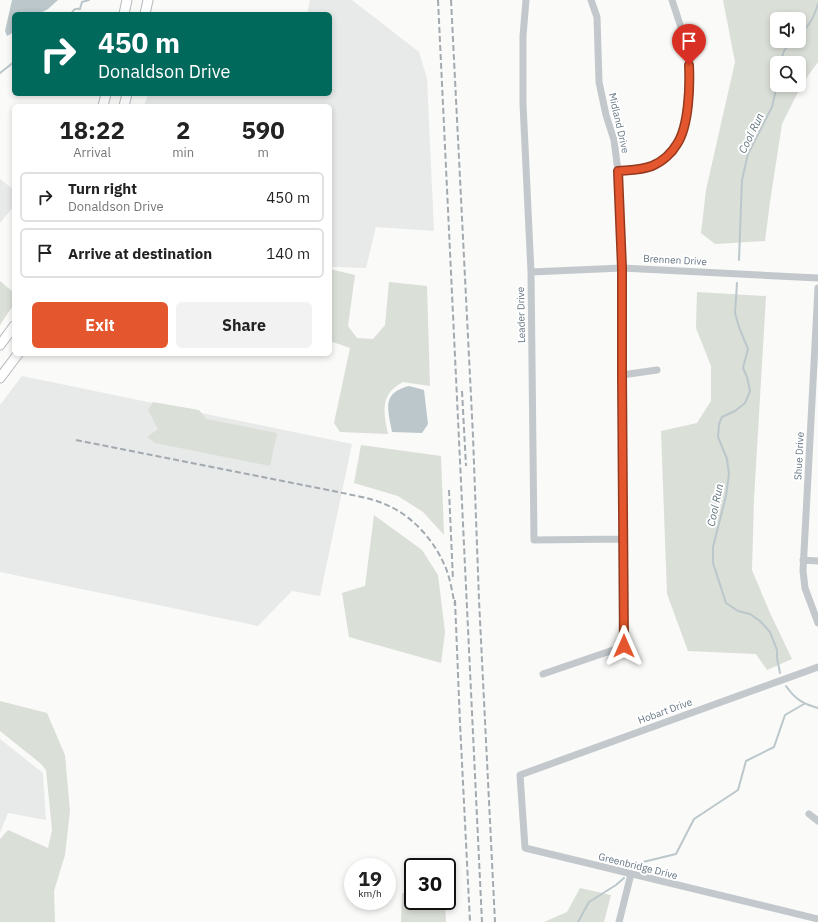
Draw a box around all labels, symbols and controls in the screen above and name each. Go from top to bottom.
map controls [770,12,806,92]
button: sound [770,12,806,48]
text: 450 m [98,24,180,61]
pin [672,24,706,65]
icon: right [32,28,84,80]
icon: arrive [678,30,700,52]
button: search [770,56,806,92]
text: Donaldson Drive [98,60,230,83]
street label: Midland Drive [606,92,632,155]
water label: Cool Run [735,110,767,156]
text: 18:22 [59,114,125,146]
text: 2 [176,114,190,146]
text: 590 [241,114,285,146]
text: Arrival [73,144,111,161]
text: min [172,144,194,161]
text: m [257,144,269,161]
text: Turn right [68,179,137,198]
icon: right [34,186,56,208]
text: 450 m [266,188,310,207]
text: Donaldson Drive [68,198,164,215]
icon: arrive [34,242,56,264]
text: Arrive at destination [68,244,212,263]
text: 140 m [266,244,310,263]
street label: Brennen Drive [643,252,708,268]
street label: Leader Drive [514,286,528,343]
button: Exit [32,302,168,348]
button: Share [176,302,312,348]
street label: Shue Drive [791,431,807,480]
water label: Cool Run [704,482,726,528]
position arrow [603,625,645,667]
street label: Hobart Drive [636,695,694,727]
street label: Greenbridge Drive [597,850,679,882]
speed limit sign: 30 [404,858,456,910]
text: 19 [358,865,382,892]
text: km/h [358,887,382,900]

